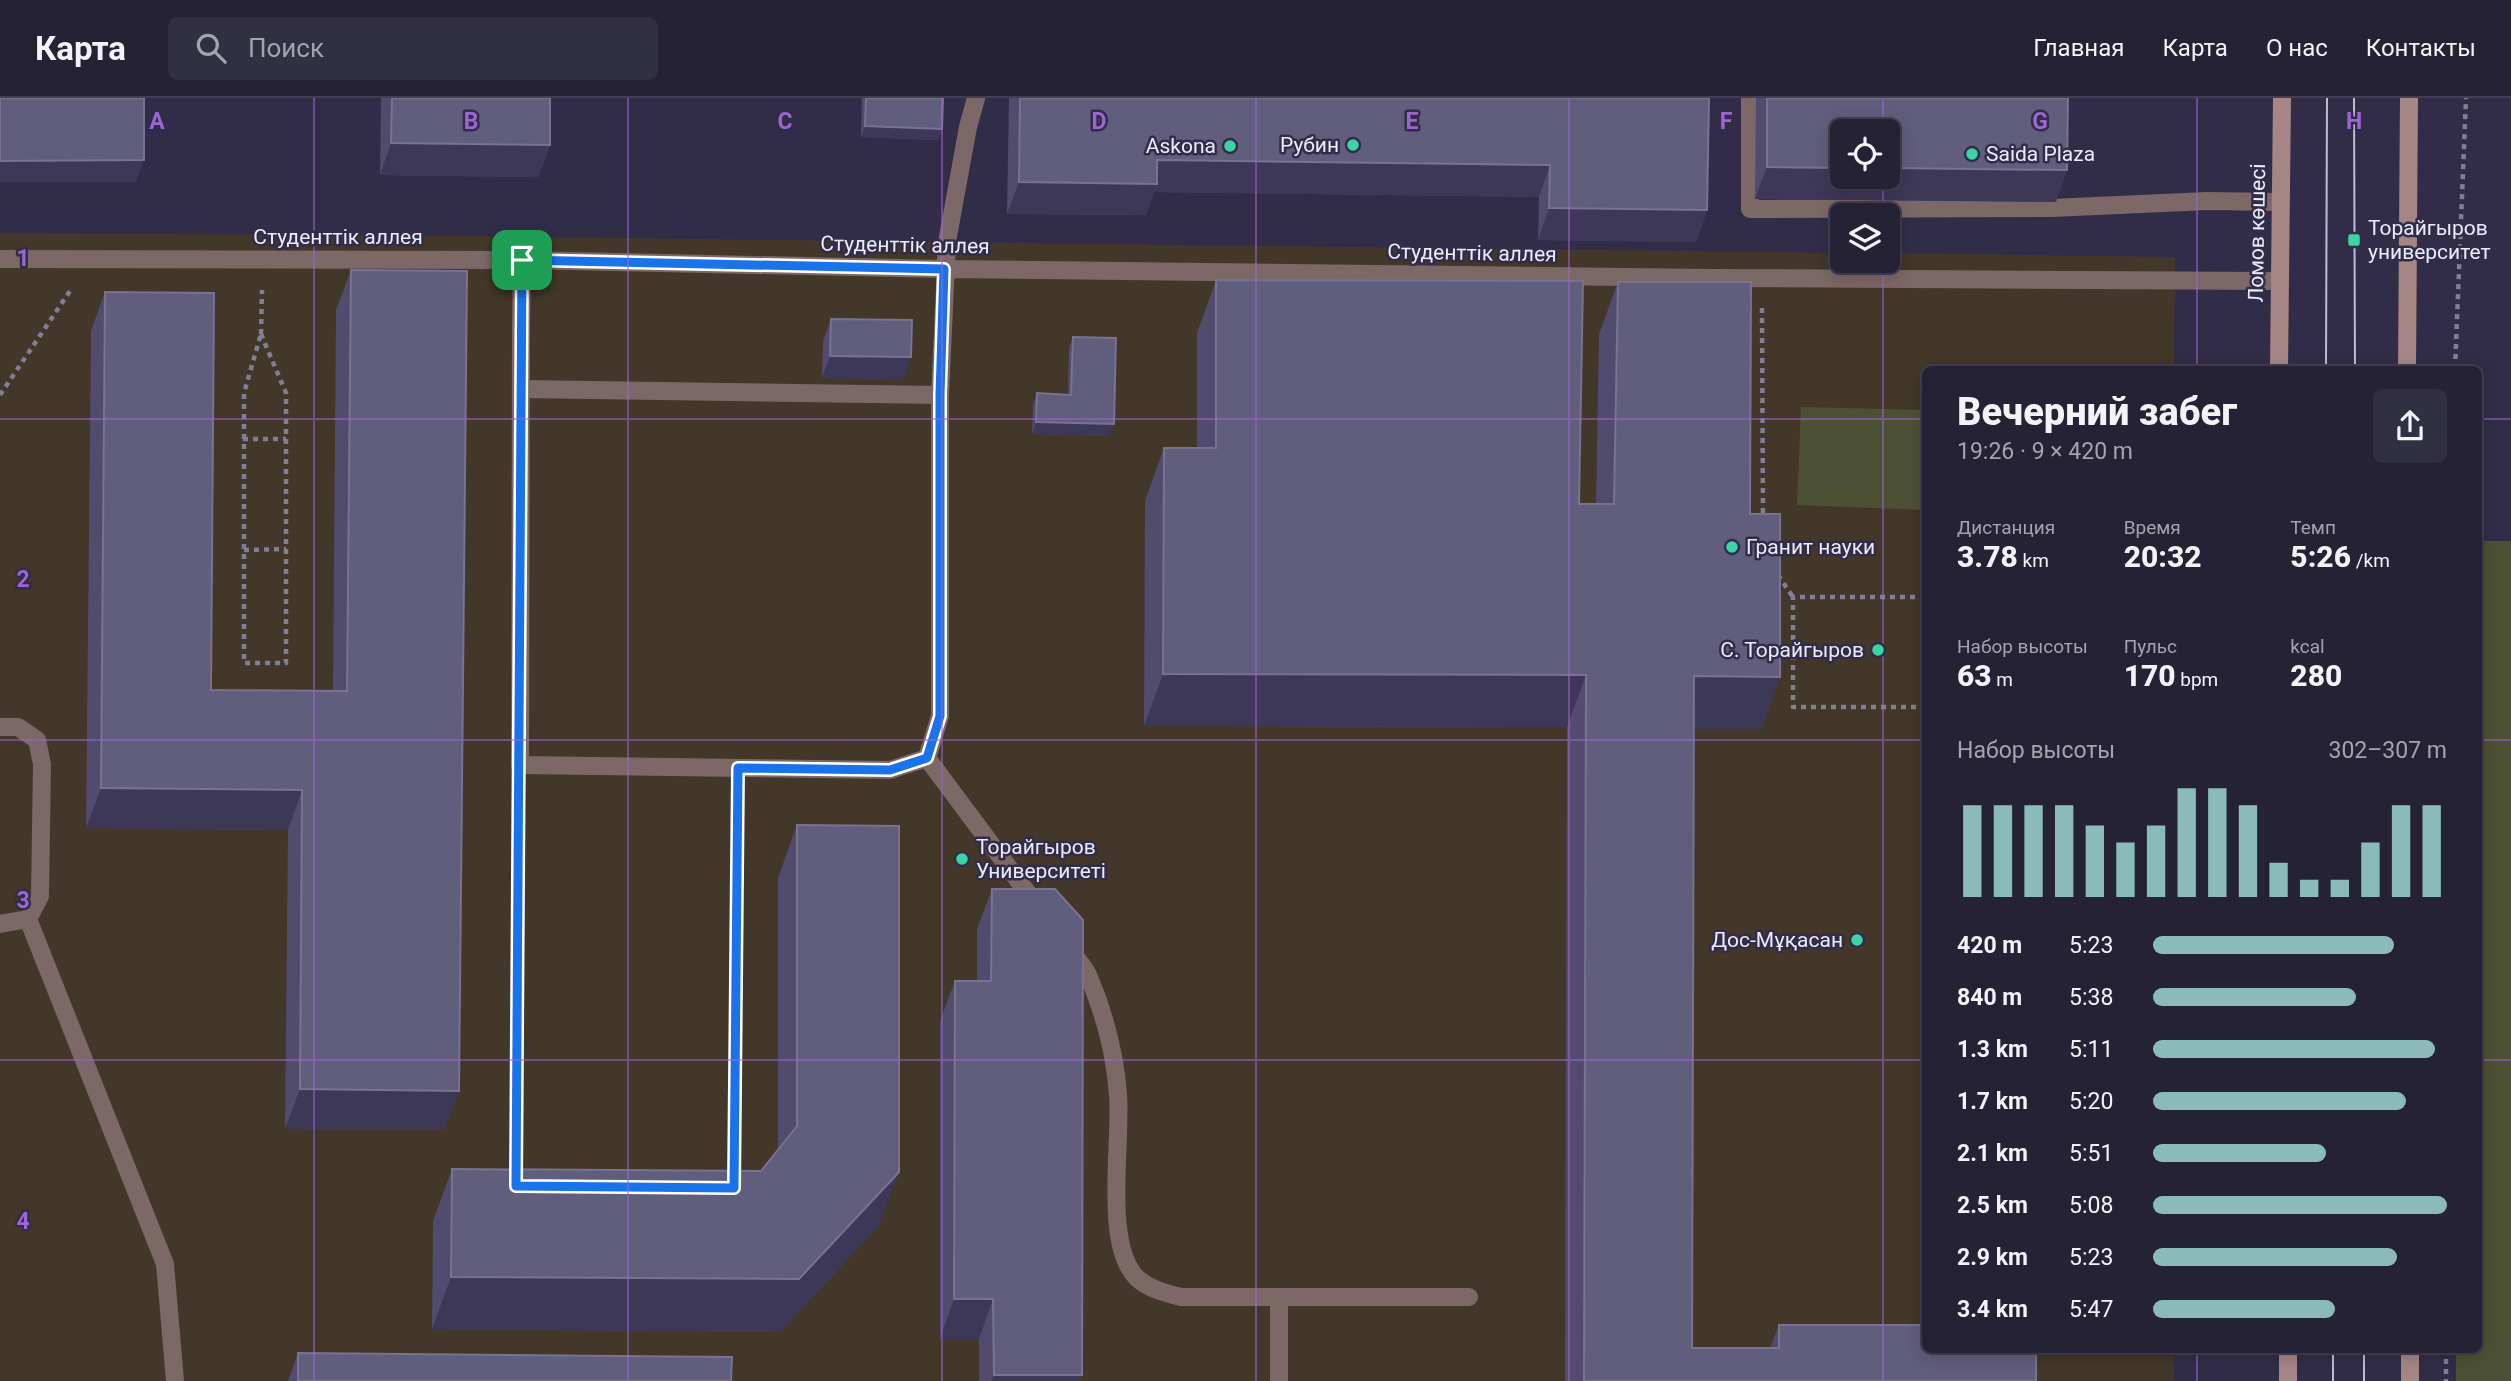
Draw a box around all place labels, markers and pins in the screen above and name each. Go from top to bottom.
place label: Рубин [1280,133,1339,157]
place label: Askona [1146,134,1216,158]
marker: Рубин [1345,137,1361,153]
marker: Askona [1222,138,1238,154]
place label: Saida Plaza [1986,142,2095,166]
marker: Saida Plaza [1964,146,1980,162]
place label: Торайгыров университет [2368,216,2491,264]
pin [492,230,552,290]
marker: Торайгыров университет [2346,232,2362,248]
place label: Гранит науки [1746,535,1875,559]
marker: Гранит науки [1724,539,1740,555]
place label: С. Торайгыров [1720,638,1864,662]
marker: С. Торайгыров [1870,642,1886,658]
place label: Торайгыров Университеті [976,835,1106,883]
marker: Торайгыров Университеті [954,851,970,867]
place label: Дос-Мұқасан [1711,928,1843,952]
marker: Дос-Мұқасан [1849,932,1865,948]

